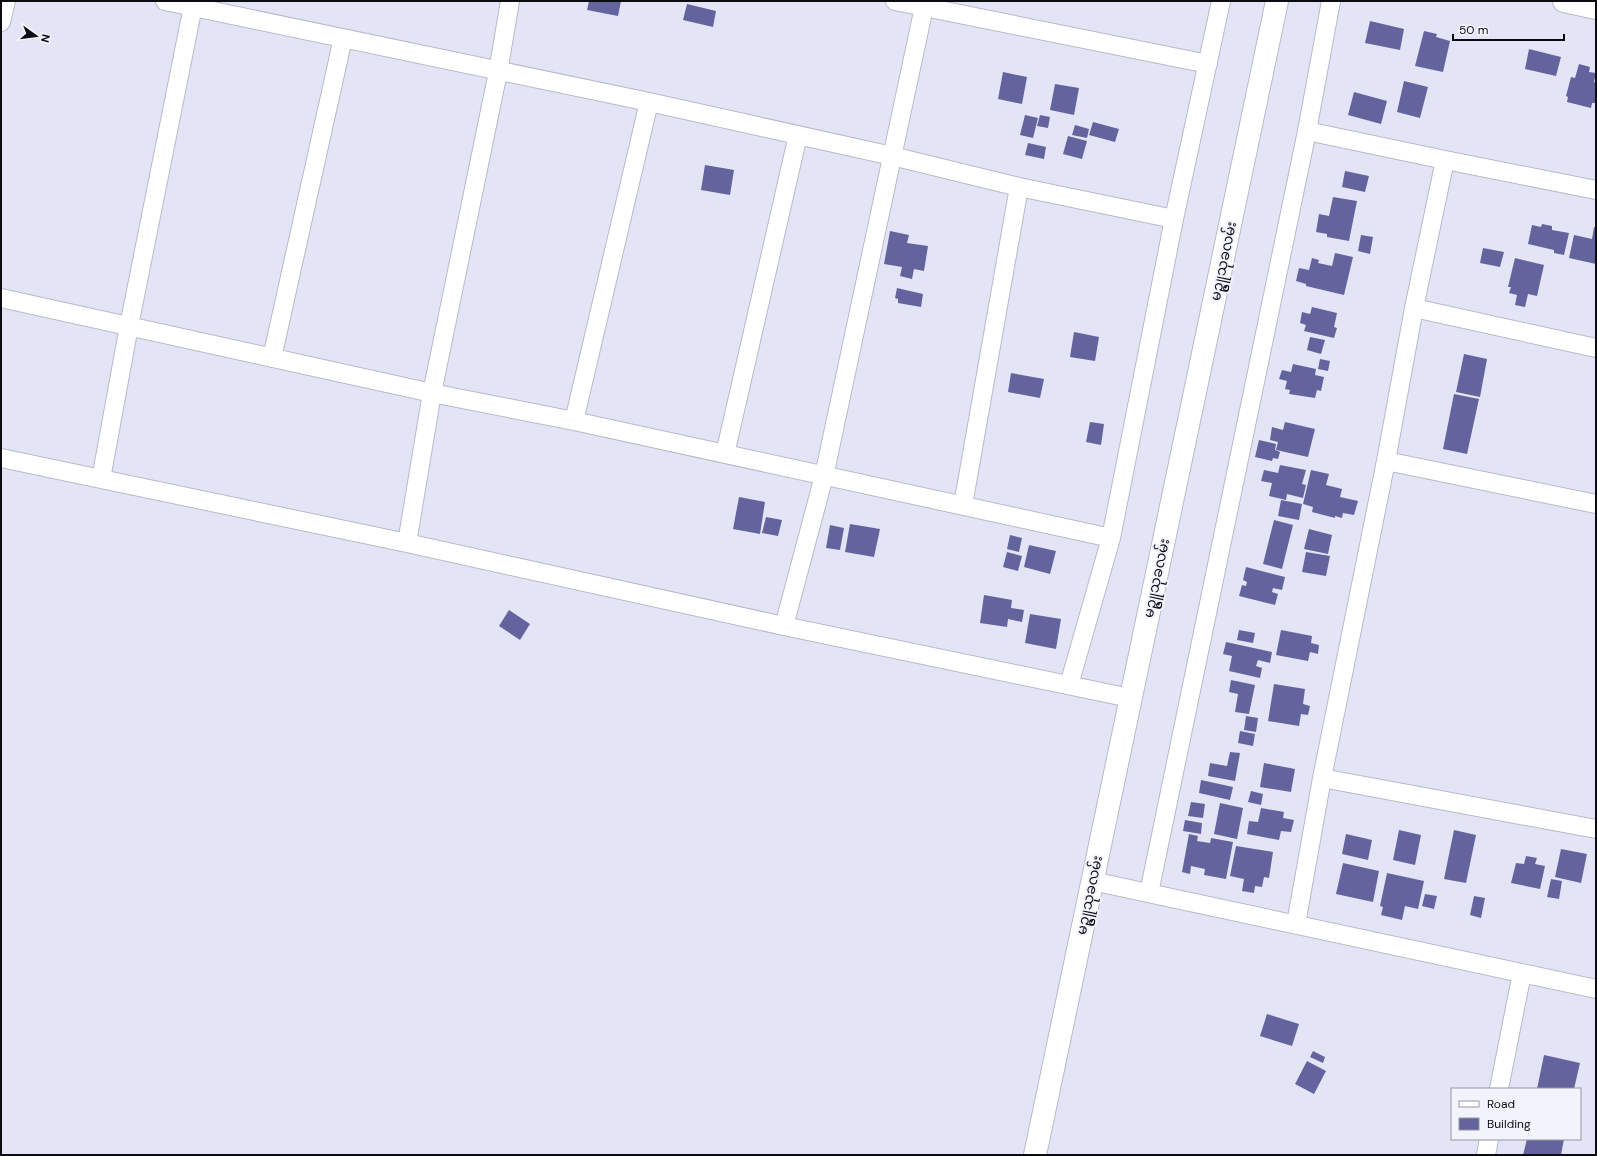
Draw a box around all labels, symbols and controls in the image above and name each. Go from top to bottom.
north arrow [16,16,56,56]
scale bar [1453,16,1564,42]
text: 50 m [1459,22,1488,38]
text: N [38,33,53,44]
street label: မဥ္ဇူသုခလမ်း [1205,220,1243,303]
street label: မဥ္ဇူသုခလမ်း [1138,537,1176,620]
street label: မဥ္ဇူသုခလမ်း [1071,854,1109,937]
legend [1451,1088,1581,1140]
text: Road [1487,1096,1515,1112]
text: Building [1487,1116,1531,1132]

